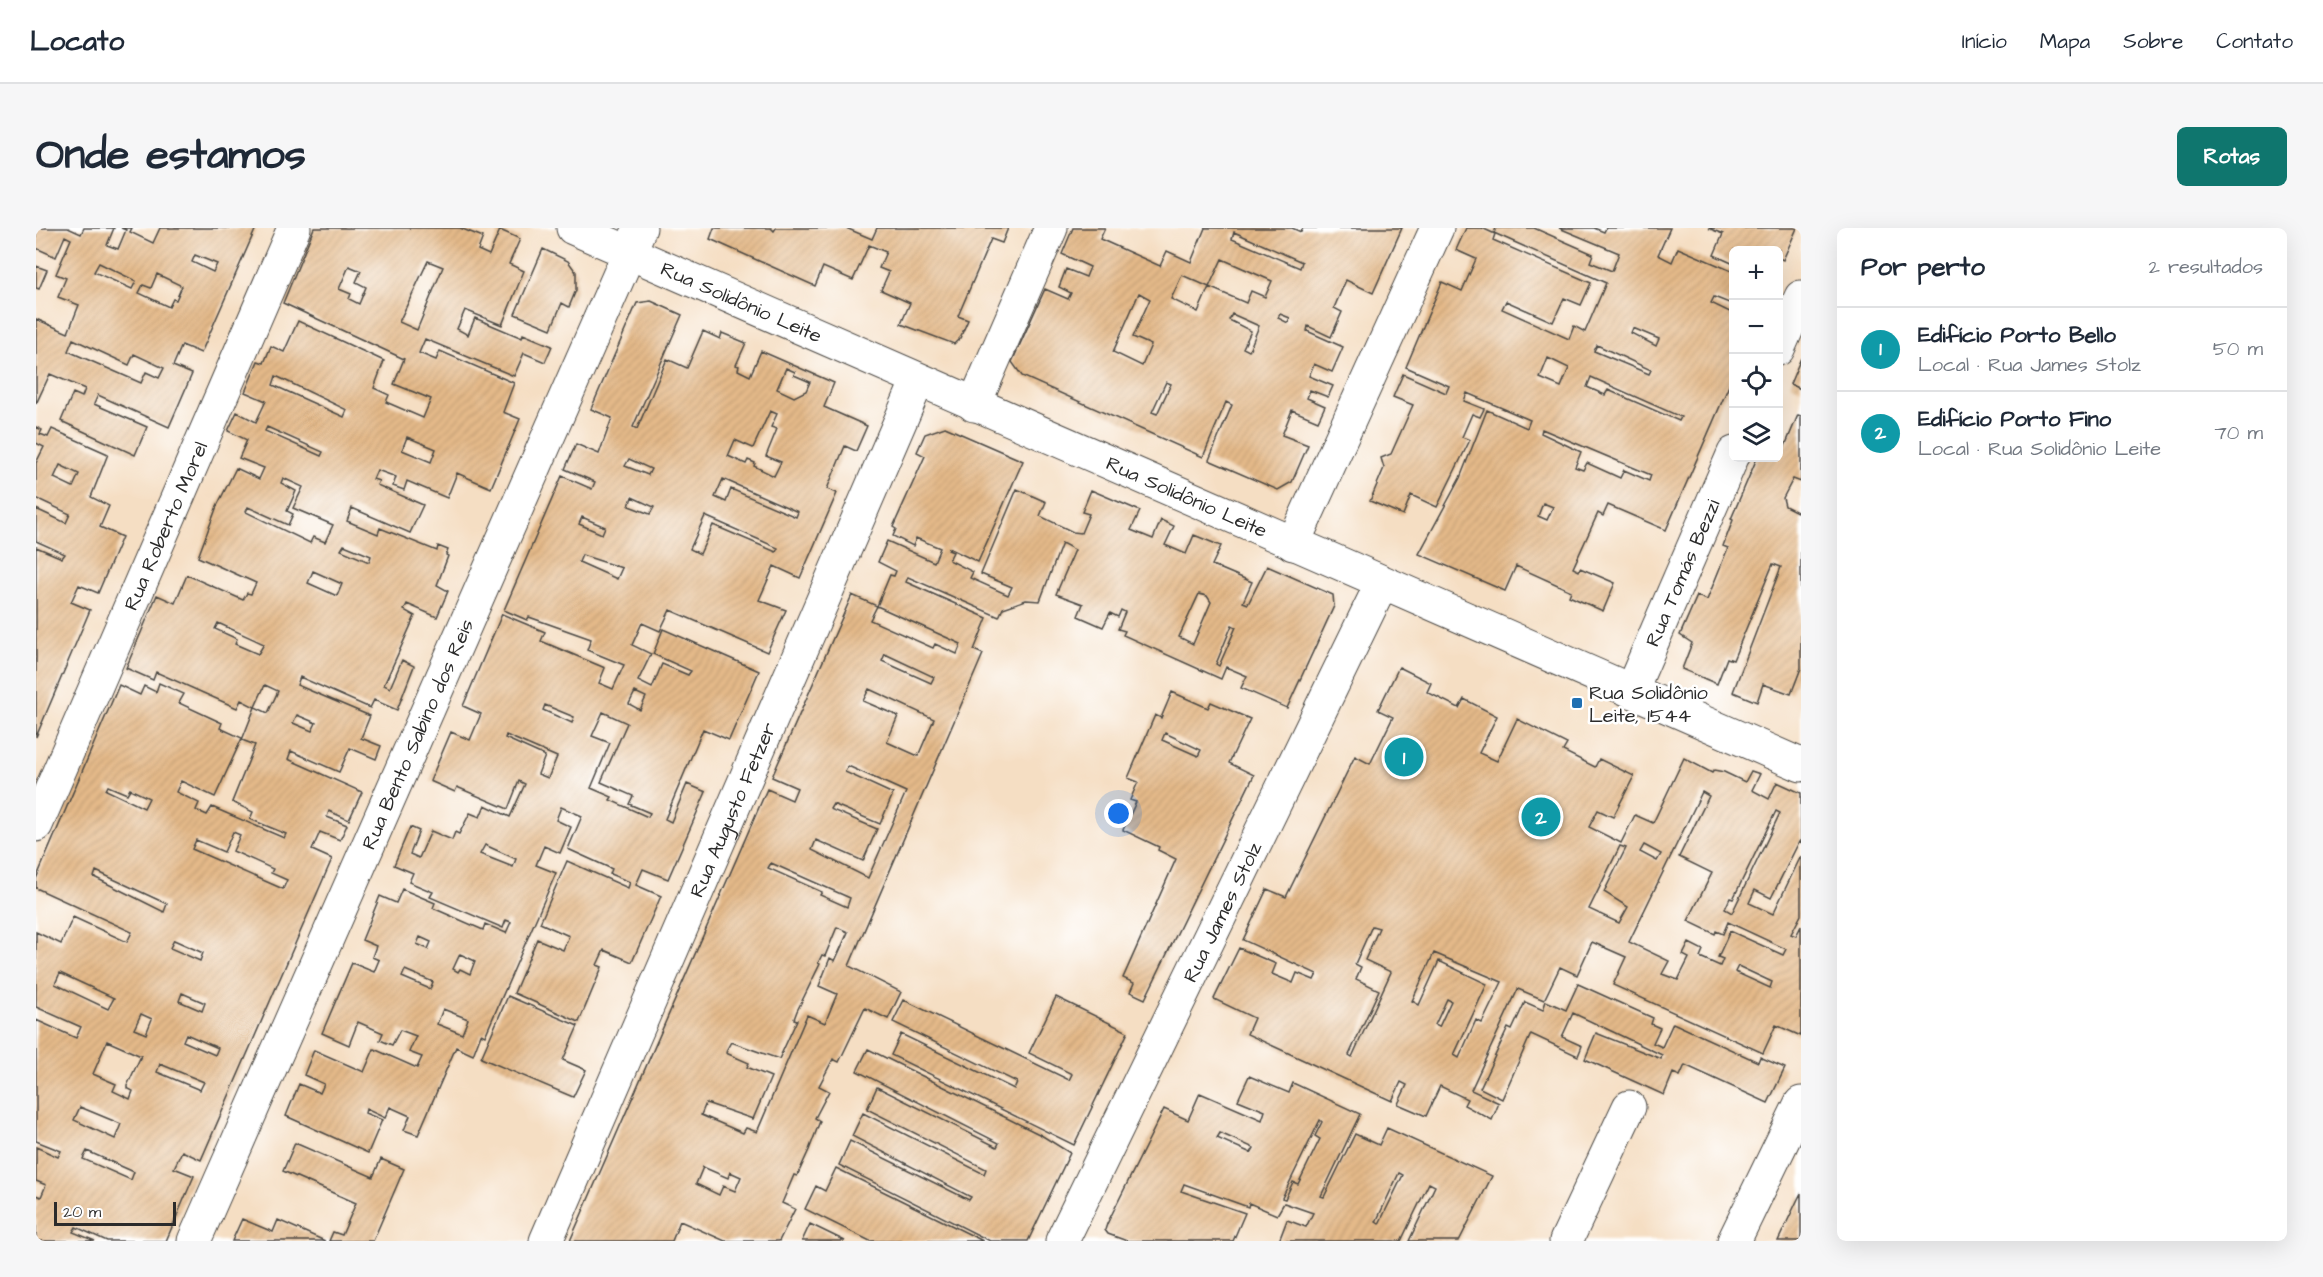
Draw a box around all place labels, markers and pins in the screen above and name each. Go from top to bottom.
place label: Rua Solidônio Leite, 1544 [1589,679,1708,730]
marker: Rua Solidônio Leite, 1544 [1570,696,1584,710]
pin: 1 [1384,734,1424,780]
pin: 2 [1522,794,1560,840]

